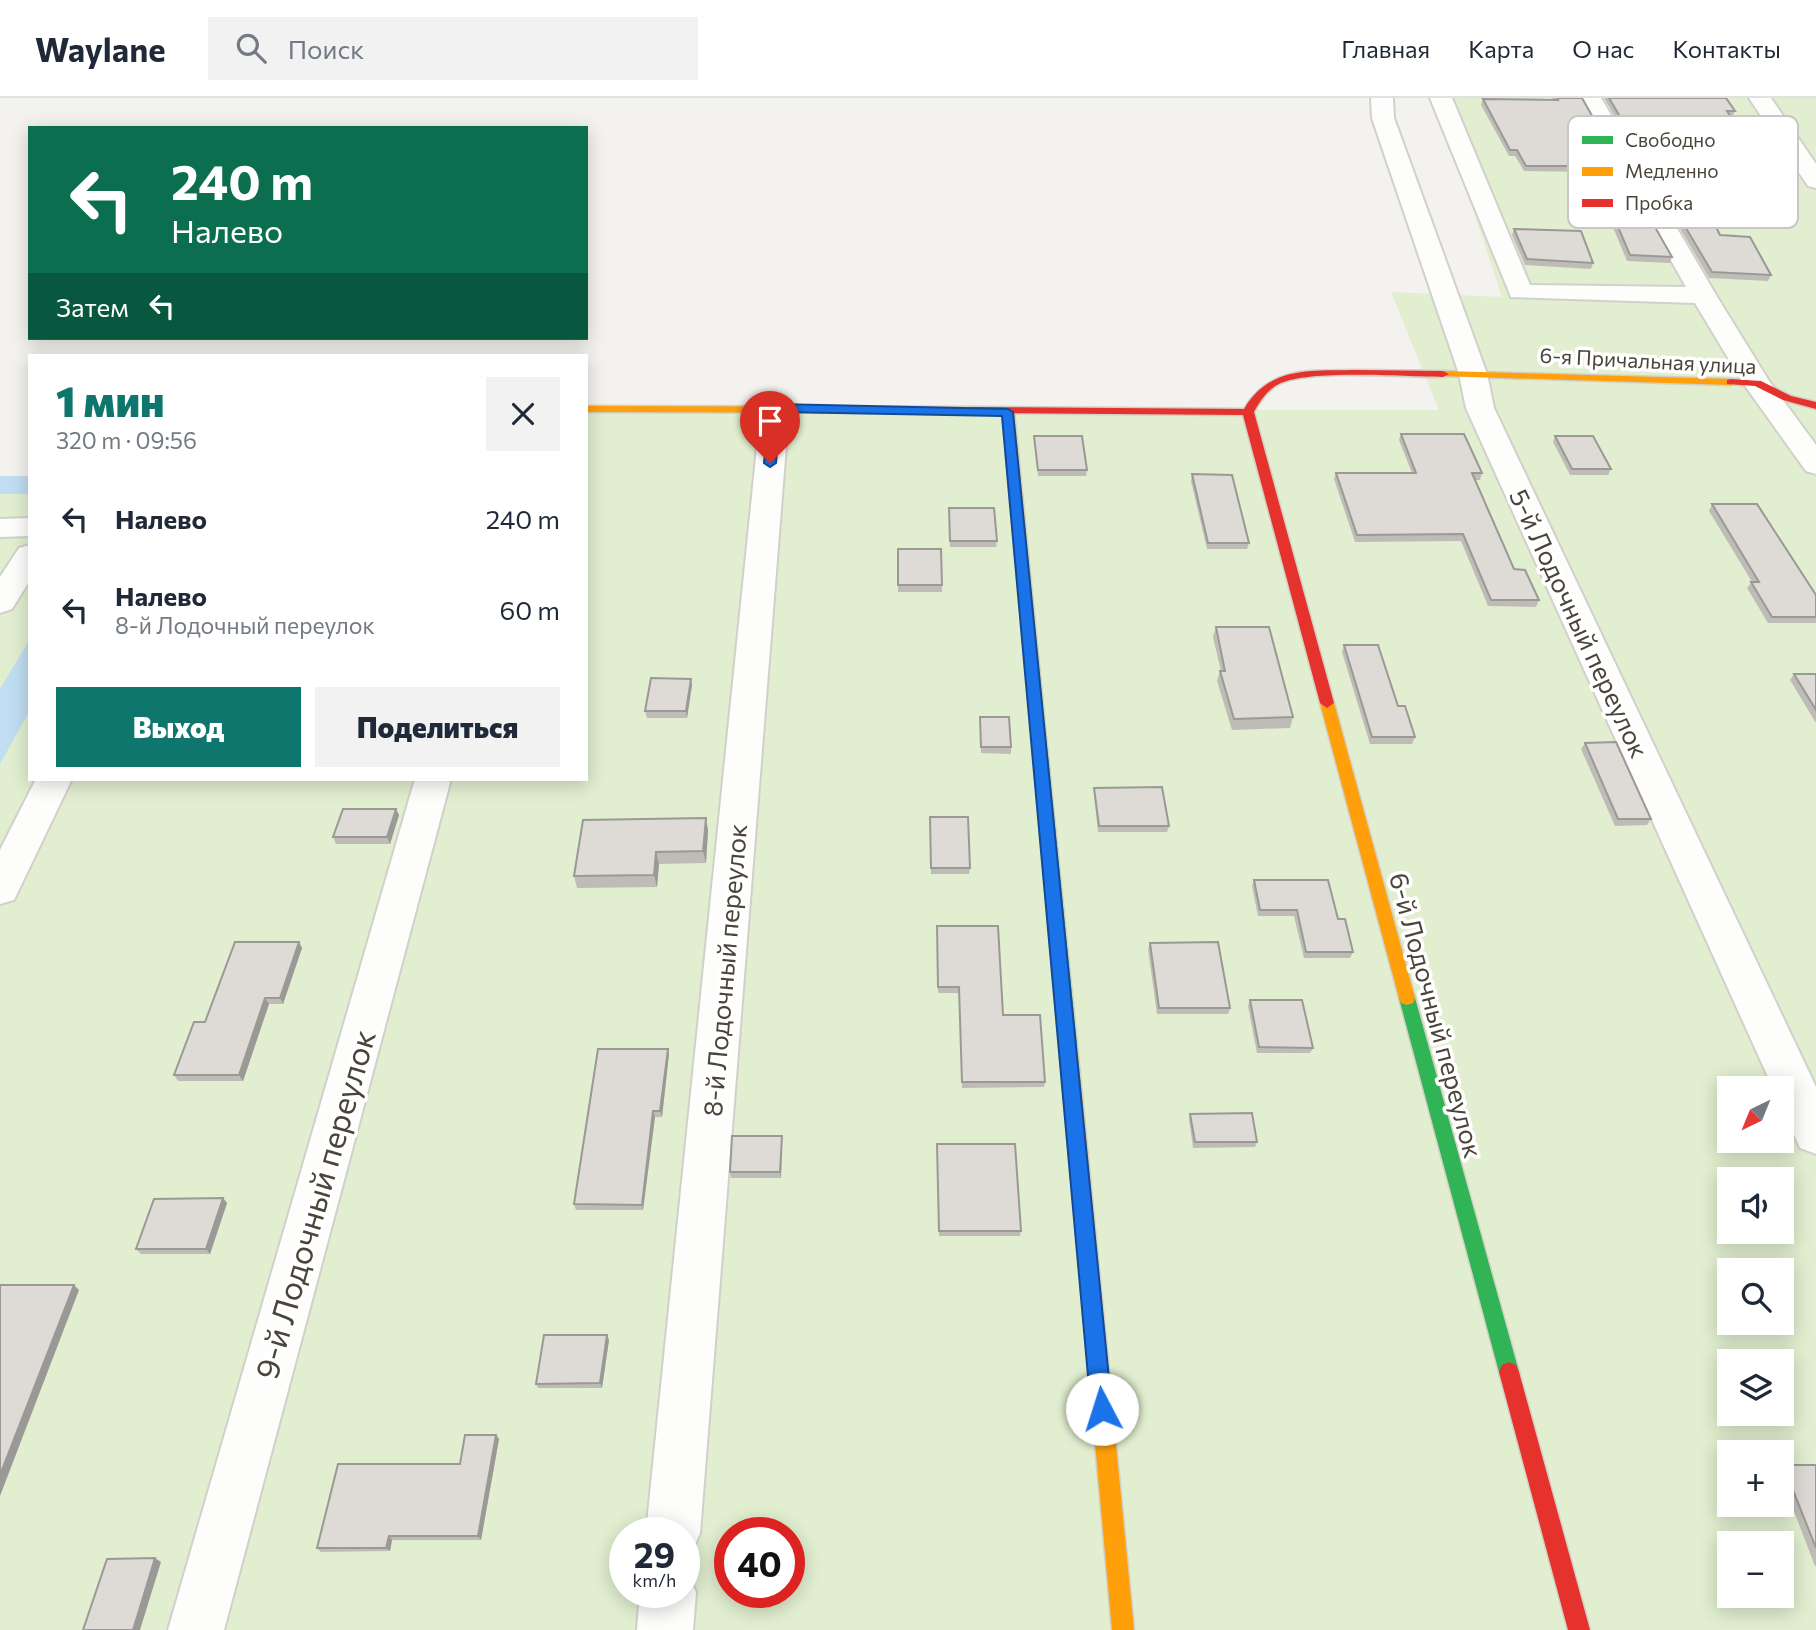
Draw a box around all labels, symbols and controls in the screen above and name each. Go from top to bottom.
search box [208,17,698,80]
text: Waylane [35,28,166,69]
icon: search [232,29,270,67]
text: Поиск [288,33,364,64]
text: Главная [1341,34,1430,63]
text: Карта [1468,34,1534,63]
text: О нас [1572,34,1634,63]
text: Контакты [1672,34,1781,63]
legend [1568,116,1798,228]
text: Свободно [1625,128,1715,151]
text: 240 m [171,150,313,210]
icon: left [56,154,147,245]
text: Медленно [1625,159,1719,182]
text: Пробка [1625,191,1693,214]
text: Налево [171,210,283,250]
icon: left [143,287,181,325]
text: Затем [56,291,129,322]
street label: 6-я Причальная улица [1539,342,1757,378]
text: 1 мин [56,374,165,426]
button: close [486,377,560,451]
pin [740,391,800,463]
icon: arrive [751,402,789,440]
text: 320 m · 09:56 [56,426,197,454]
street label: 5-й Лодочный переулок [1504,484,1656,762]
icon: left [56,500,94,538]
text: Налево [115,503,207,534]
text: 240 m [486,503,560,534]
text: Налево [115,580,207,611]
icon: left [56,591,94,629]
text: 60 m [500,594,560,625]
text: 8-й Лодочный переулок [115,611,375,639]
button: Выход [56,687,301,767]
button: Поделиться [315,687,560,767]
street label: 8-й Лодочный переулок [696,822,752,1118]
street label: 6-й Лодочный переулок [1384,869,1490,1161]
street label: 9-й Лодочный переулок [245,1025,383,1383]
north arrow [1717,1076,1794,1153]
map controls [1717,1076,1794,1608]
button: sound [1717,1167,1794,1244]
button: search [1717,1258,1794,1335]
button: layers [1717,1349,1794,1426]
position arrow [1065,1372,1139,1446]
button: + [1717,1440,1794,1517]
speed limit sign: 40 [714,1517,805,1608]
button: − [1717,1531,1794,1608]
text: 29 [634,1532,675,1575]
text: km/h [633,1569,676,1591]

